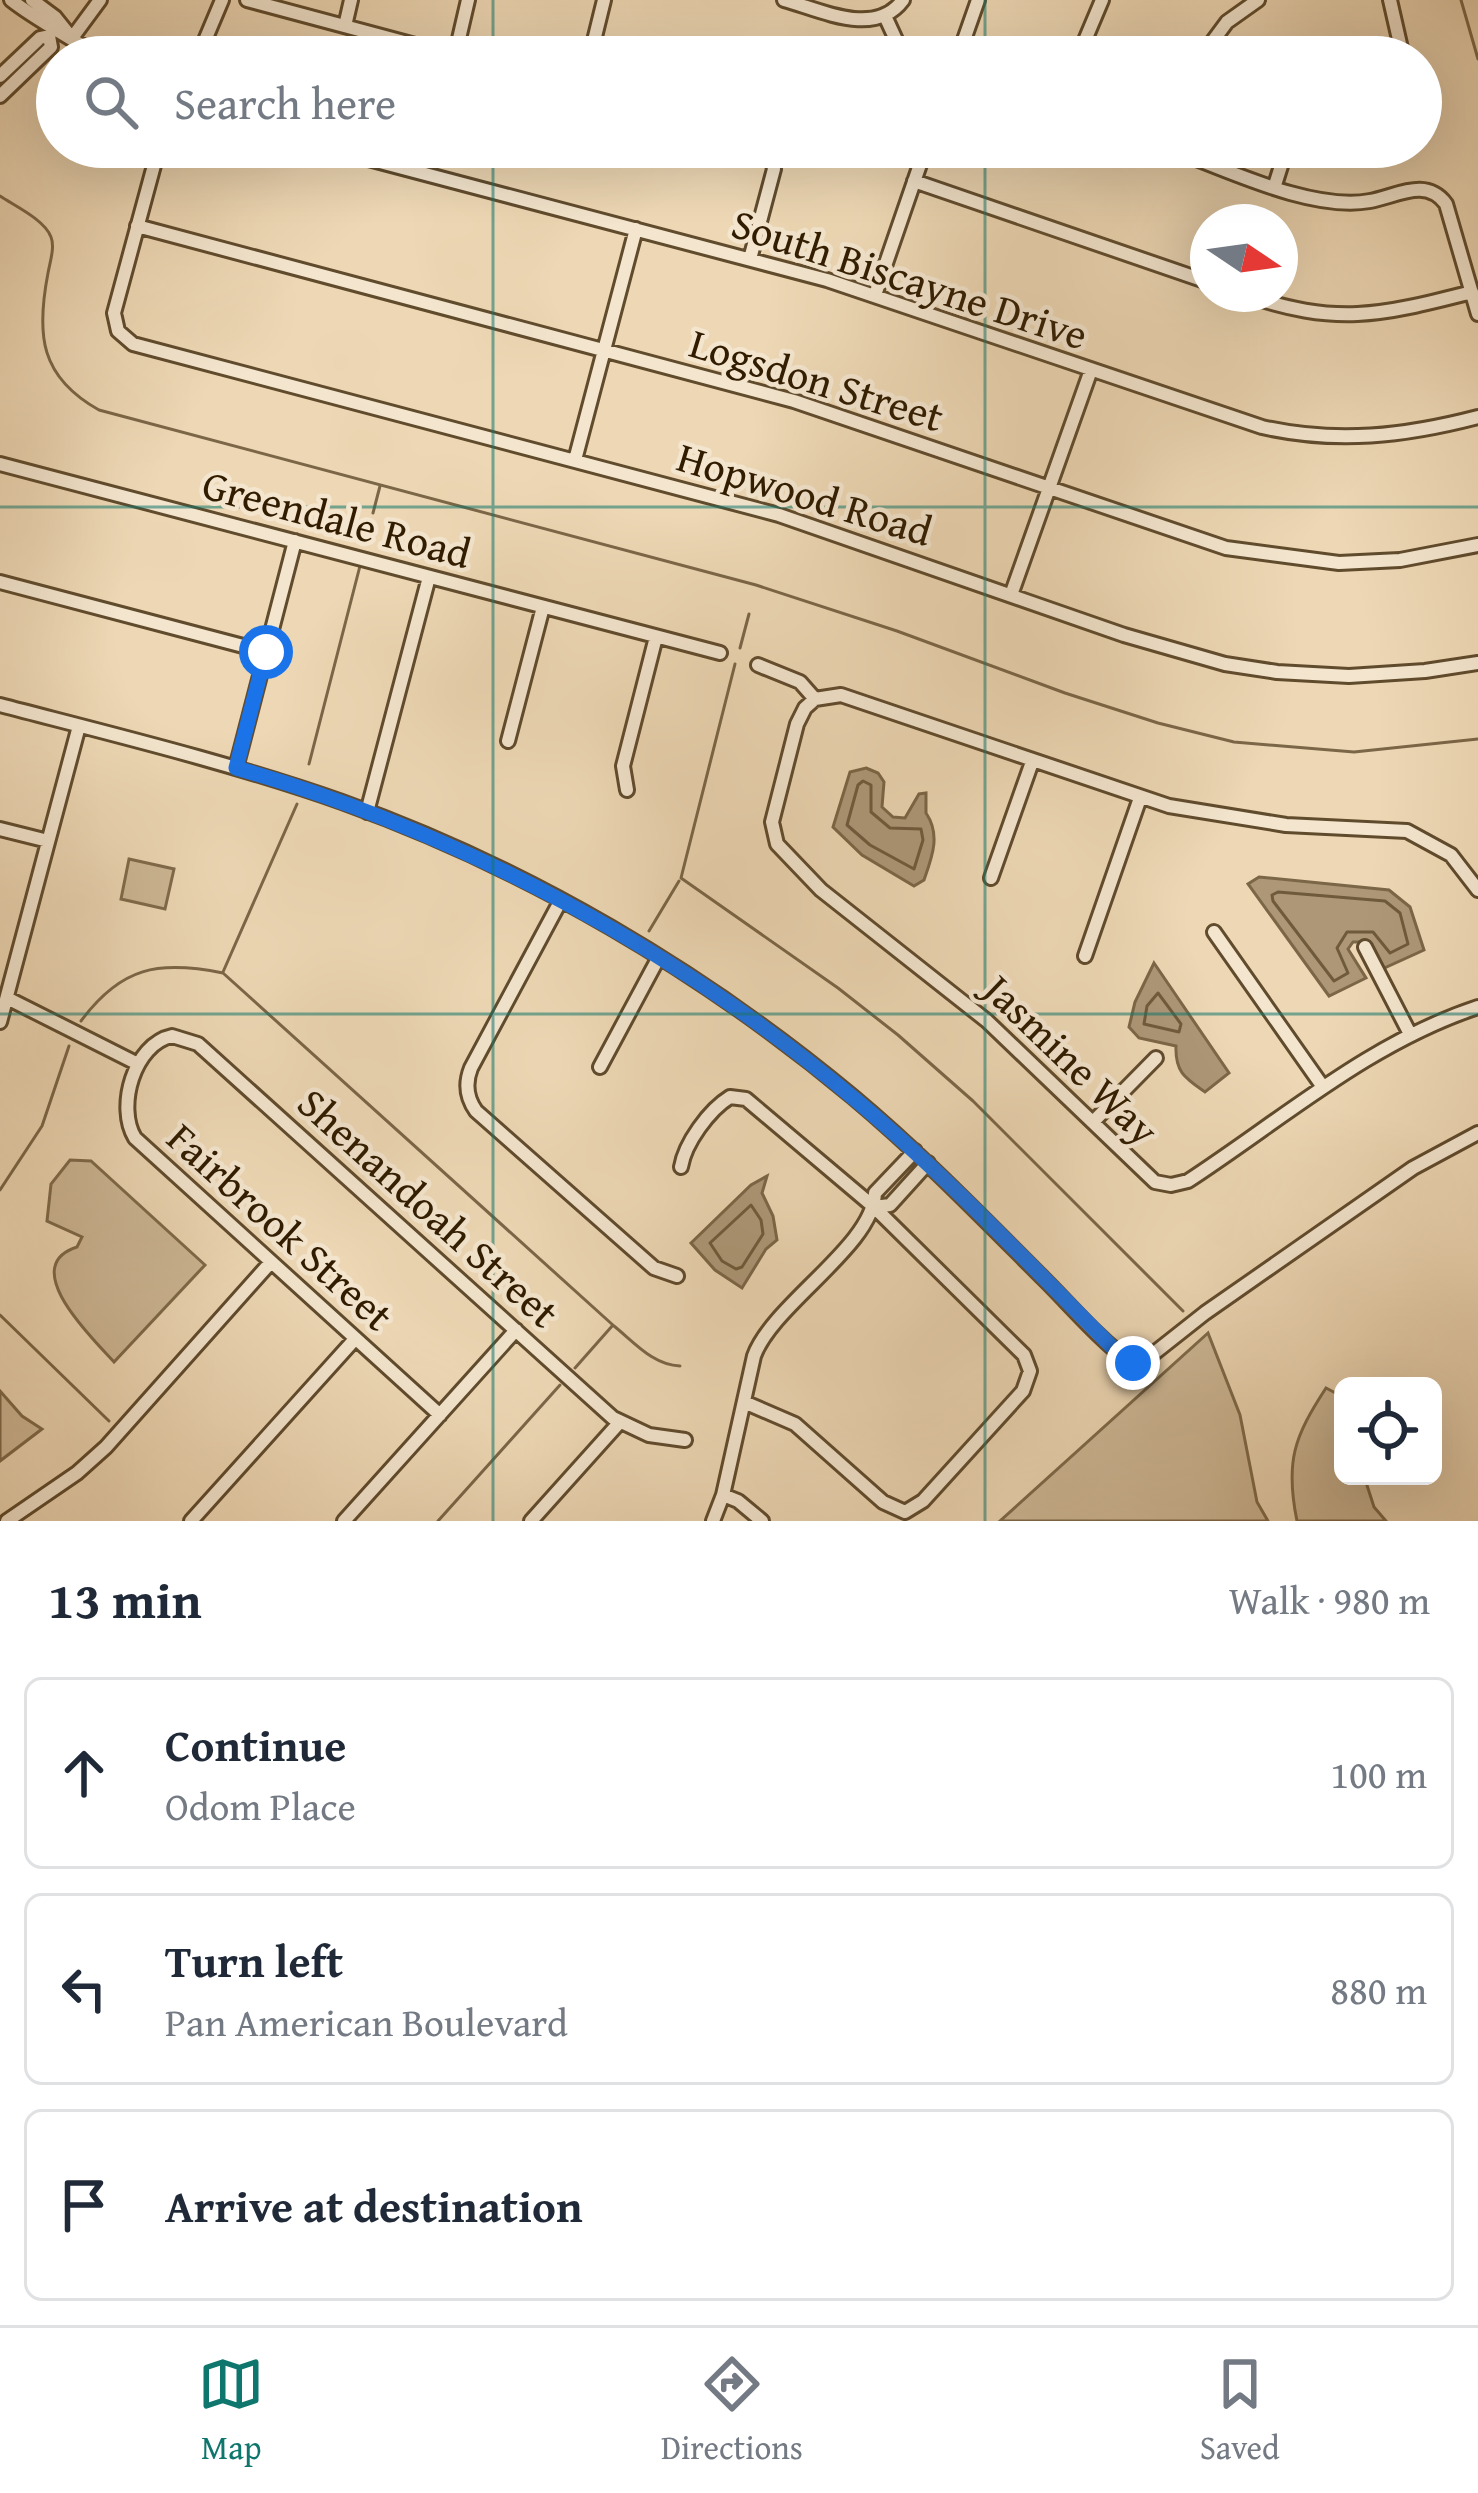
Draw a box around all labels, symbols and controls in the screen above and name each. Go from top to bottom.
search box [36,36,1442,168]
icon: search [78,69,144,135]
text: Search here [174,70,396,135]
street label: South Biscayne Drive [724,192,1096,364]
north arrow [1190,204,1298,312]
street label: Logsdon Street [683,311,952,447]
street label: Hopwood Road [670,425,940,561]
street label: Greendale Road [196,453,478,583]
route start [239,625,293,679]
street label: Jasmine Way [967,956,1174,1159]
street label: Shenandoah Street [285,1073,573,1341]
street label: Fairbrook Street [154,1108,408,1344]
route end [1106,1336,1160,1390]
map controls [1334,1377,1442,1485]
button: locate [1334,1377,1442,1485]
text: 13 min [48,1562,202,1637]
text: Walk · 980 m [1229,1571,1430,1628]
text: Continue [165,1712,346,1777]
icon: ahead [51,1740,117,1806]
text: 100 m [1330,1745,1427,1802]
text: Odom Place [165,1777,356,1834]
text: Turn left [165,1928,343,1993]
icon: left [51,1956,117,2022]
text: 880 m [1330,1961,1427,2018]
text: Pan American Boulevard [165,1993,568,2050]
icon: arrive [51,2172,117,2238]
text: Arrive at destination [165,2173,583,2238]
tab: Map [198,2351,264,2471]
tab: Directions [661,2351,803,2471]
tab: Saved [1200,2351,1280,2471]

